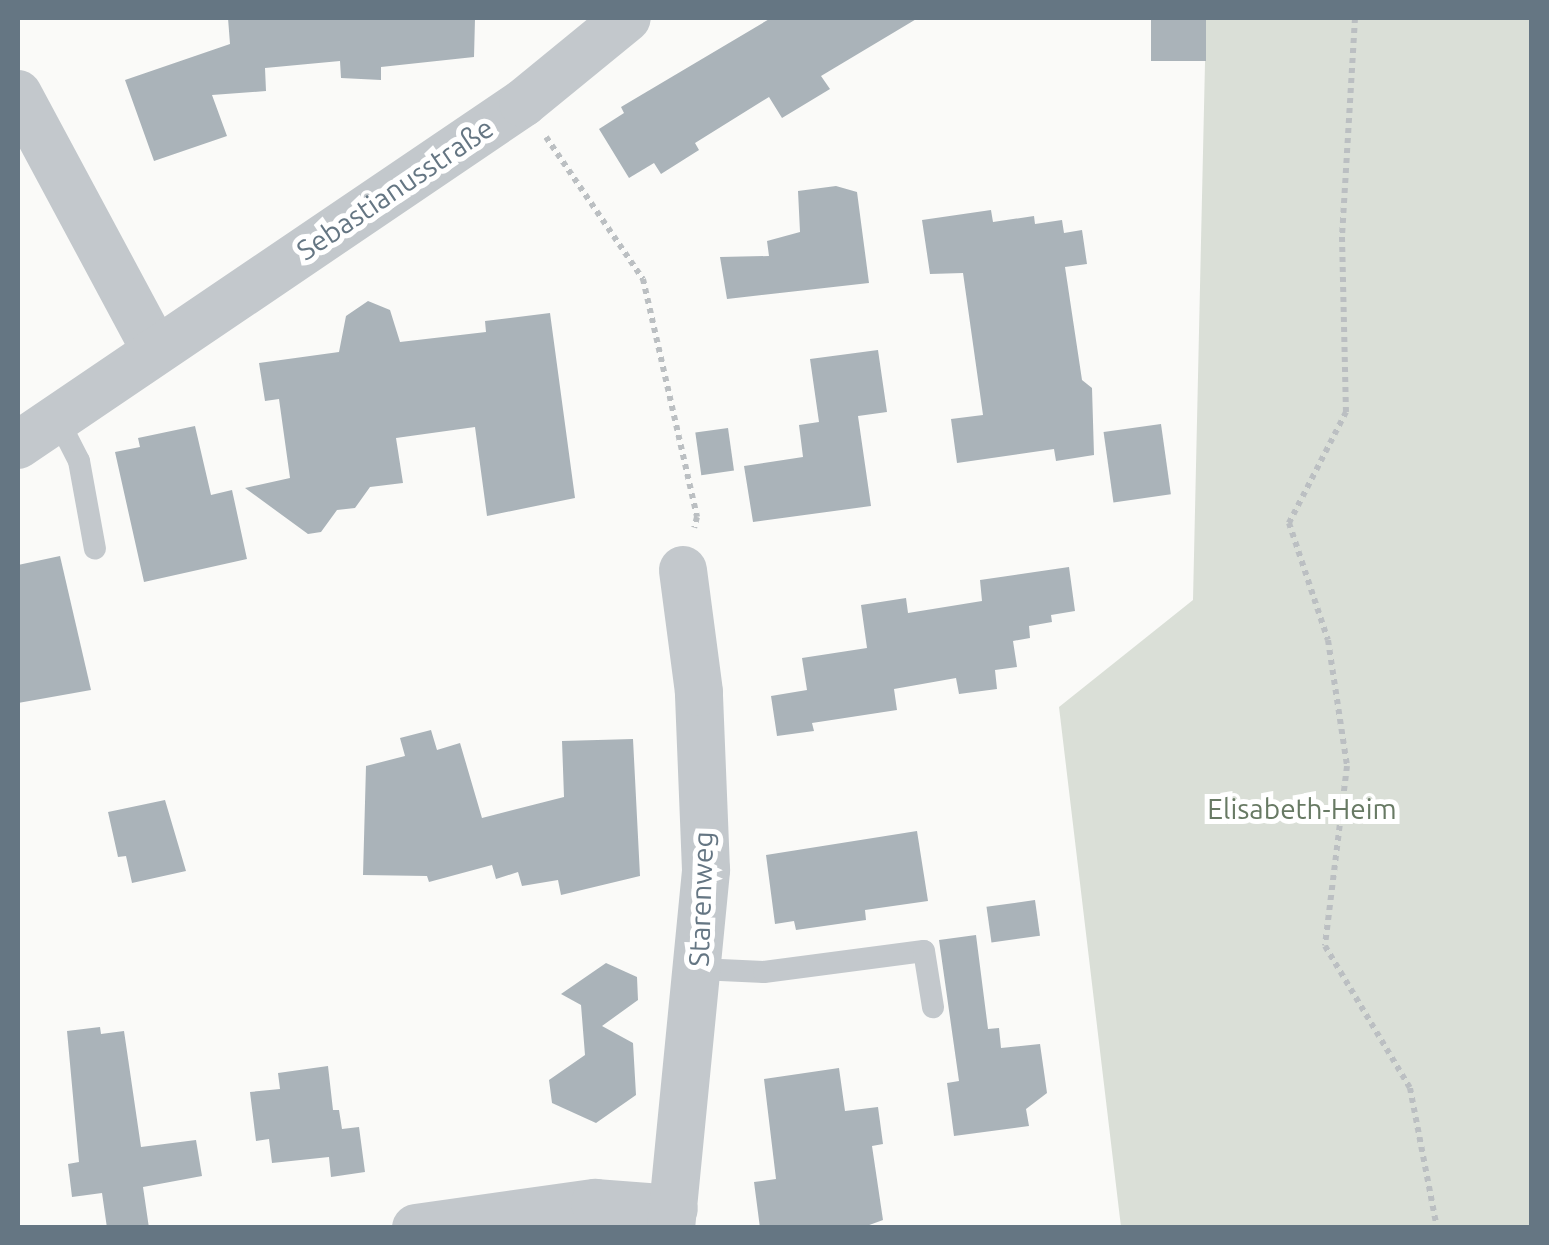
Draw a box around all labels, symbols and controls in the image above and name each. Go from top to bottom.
street label: Sebastianusstraße [290,111,500,267]
park label: Elisabeth-Heim [1207,792,1397,826]
street label: Starenweg [682,831,720,967]

